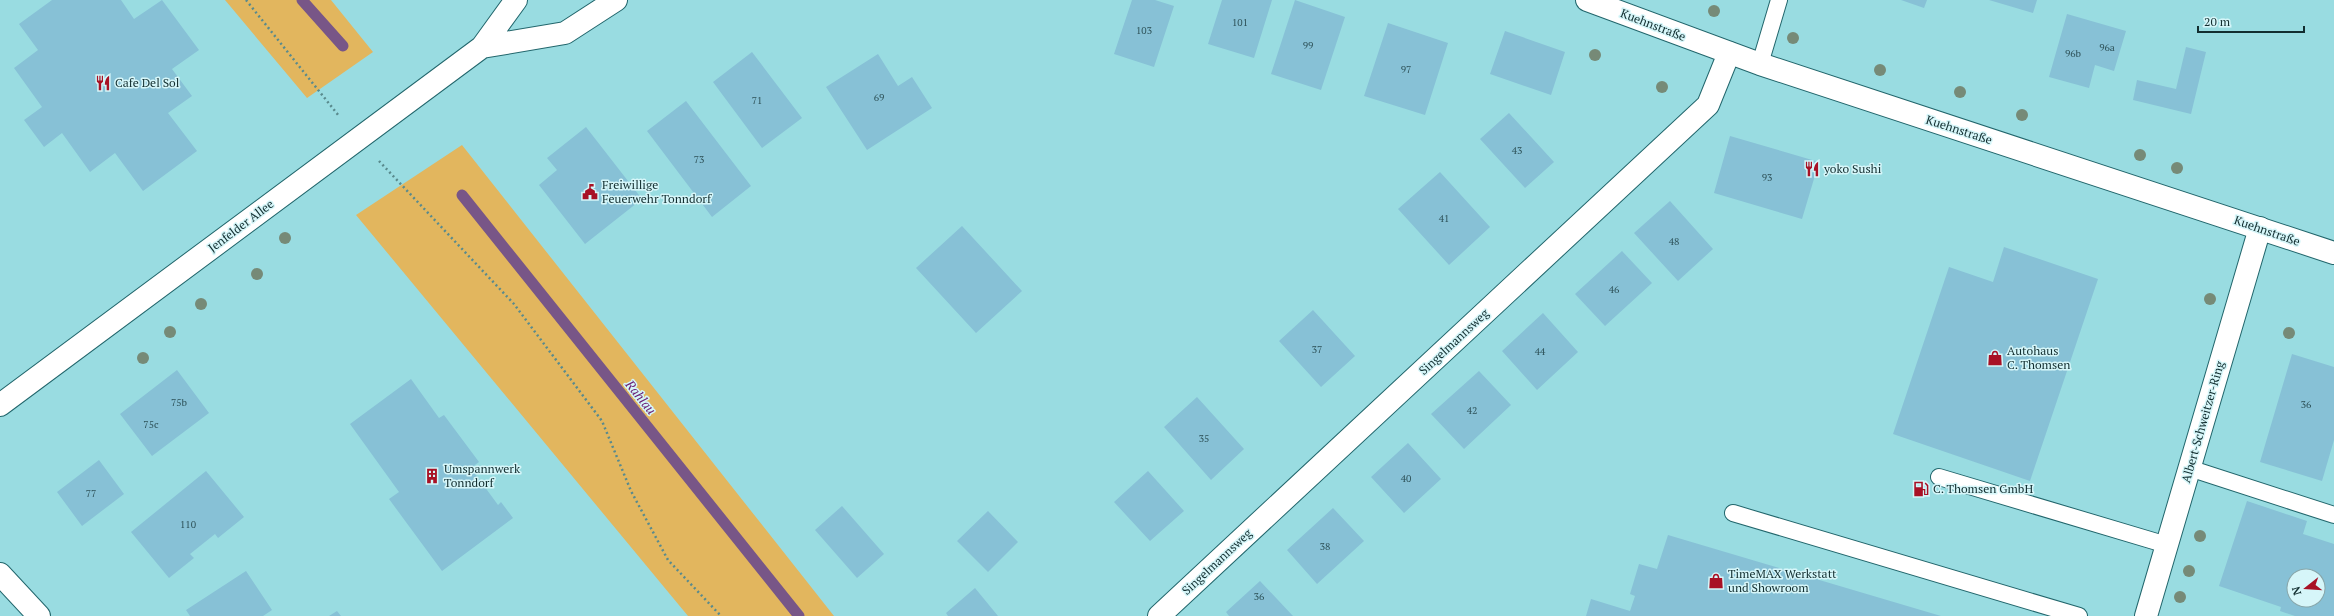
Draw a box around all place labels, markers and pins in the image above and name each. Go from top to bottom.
restaurant icon: Cafe Del Sol [94,74,112,92]
place label: Cafe Del Sol [115,75,180,90]
restaurant icon: yoko Sushi [1803,160,1821,178]
place label: yoko Sushi [1823,161,1882,176]
place label: Freiwillige Feuerwehr Tonndorf [602,177,712,206]
public building icon: Freiwillige Feuerwehr Tonndorf [581,183,599,201]
place label: Autohaus C. Thomsen [2007,343,2070,372]
shop icon: Autohaus C. Thomsen [1986,349,2004,367]
place label: Umspannwerk Tonndorf [444,461,521,490]
building icon: Umspannwerk Tonndorf [423,467,441,485]
fuel station icon: C. Thomsen GmbH [1912,480,1930,498]
place label: C. Thomsen GmbH [1933,481,2033,496]
place label: TimeMAX Werkstatt und Showroom [1728,566,1837,595]
shop icon: TimeMAX Werkstatt und Showroom [1707,572,1725,590]

